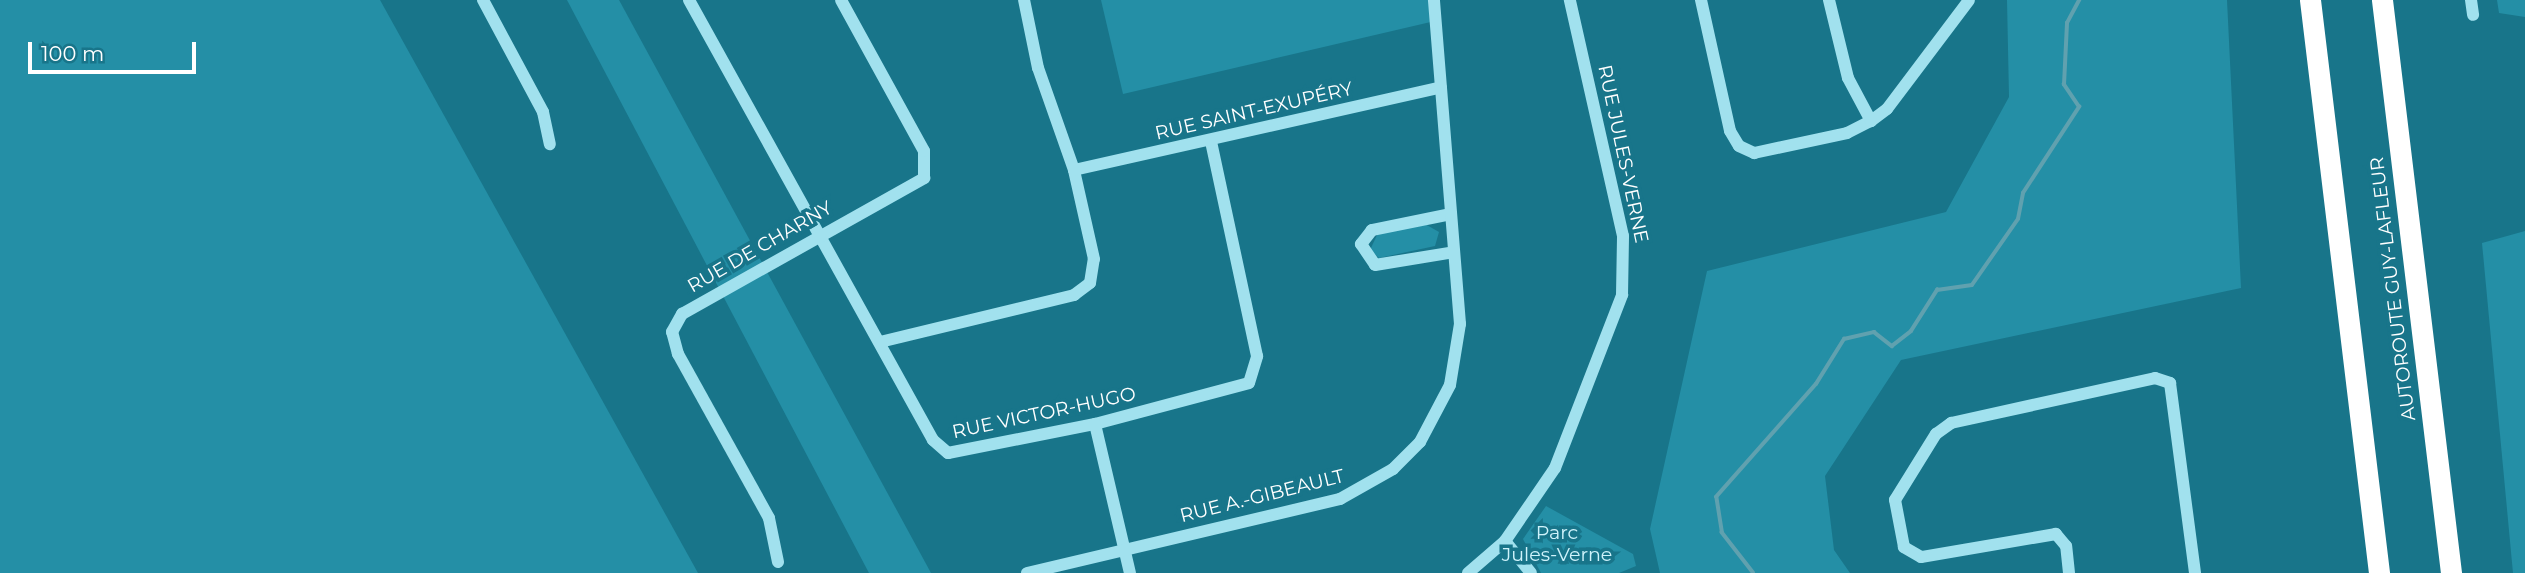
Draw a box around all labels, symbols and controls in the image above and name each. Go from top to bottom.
scale bar [32,28,200,72]
text: 100 m [41,41,104,66]
street label: RUE JULES-VERNE [1593,63,1653,245]
street label: RUE SAINT-EXUPÉRY [1153,77,1355,145]
street label: AUTOROUTE GUY-LAFLEUR [2365,156,2421,422]
street label: RUE DE CHARNY [684,196,836,298]
street label: RUE VICTOR-HUGO [950,382,1138,444]
street label: RUE A.-GIBEAULT [1177,465,1347,527]
park label: Parc Jules-Verne [1502,522,1612,566]

